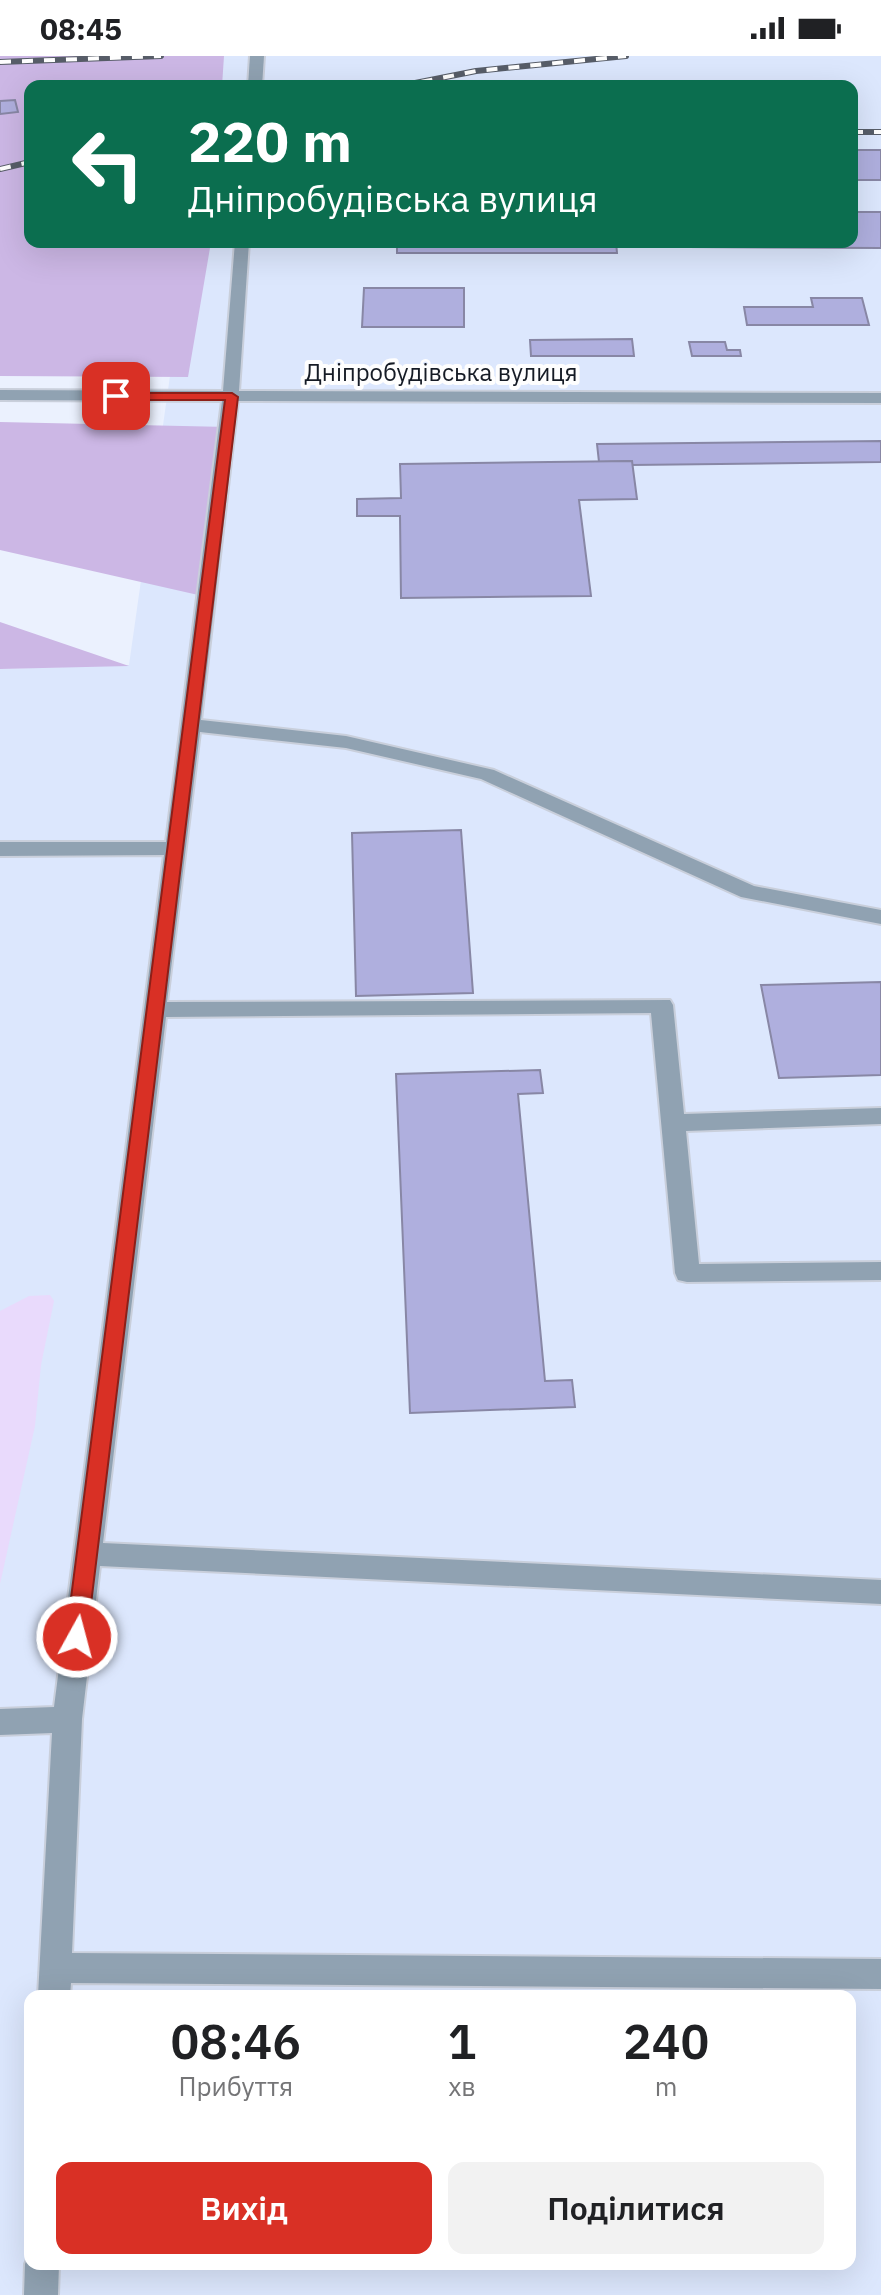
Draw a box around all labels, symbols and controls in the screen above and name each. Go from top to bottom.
text: 08:45 [40,9,122,48]
text: 220 m [188,105,352,177]
icon: left [56,112,160,216]
text: Дніпробудівська вулиця [188,175,598,222]
street label: Дніпробудівська вулиця [304,356,578,388]
pin [82,362,150,430]
icon: arrive [94,374,138,418]
position arrow [35,1595,119,1679]
text: 08:46 [171,2010,301,2072]
text: 1 [448,2010,476,2072]
text: 240 [623,2010,709,2072]
text: Прибуття [179,2069,293,2103]
text: хв [448,2069,476,2103]
text: m [655,2069,678,2103]
button: Вихід [56,2162,432,2254]
button: Поділитися [448,2162,824,2254]

